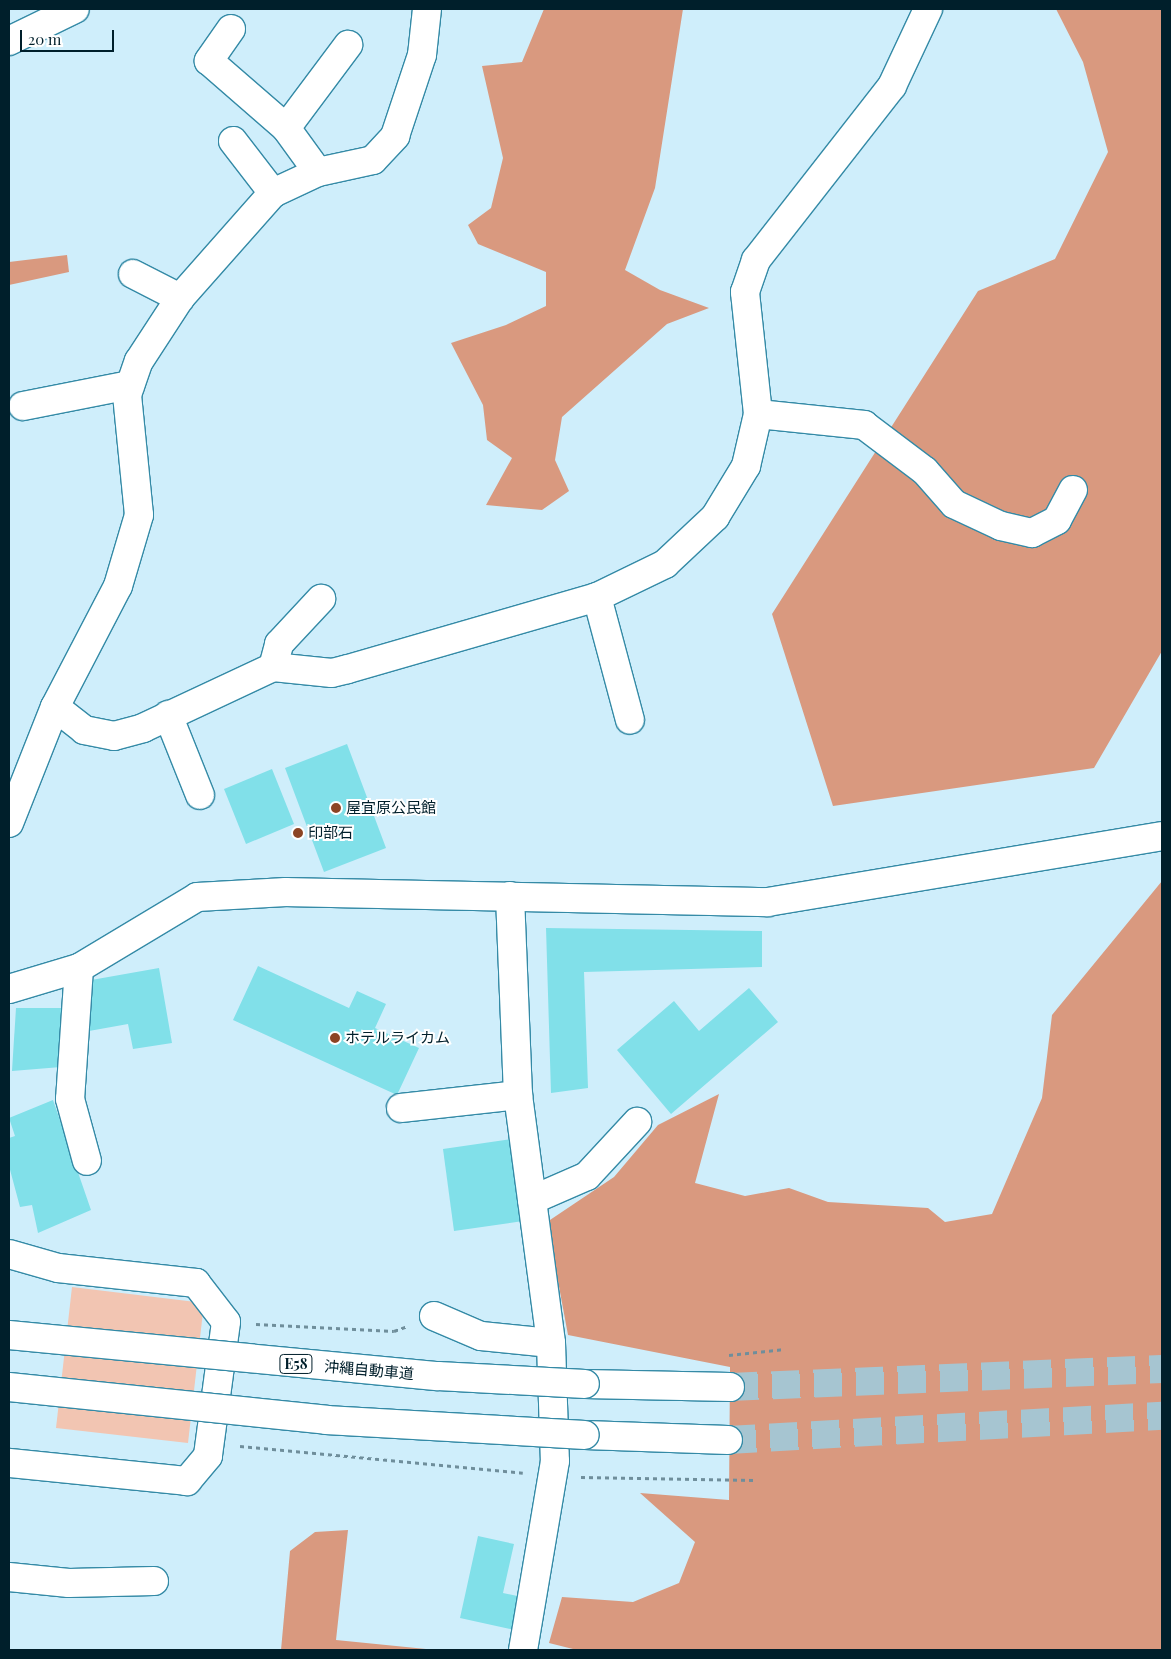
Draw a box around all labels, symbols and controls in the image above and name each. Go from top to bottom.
scale bar [22,20,116,52]
text: 20 m [28,29,61,49]
place label: 屋宜原公民館 [346,799,436,817]
marker: 屋宜原公民館 [330,802,342,814]
place label: 印部石 [308,824,353,842]
marker: 印部石 [292,827,304,839]
place label: ホテルライカム [345,1029,450,1047]
marker: ホテルライカム [329,1032,341,1044]
road number: E58 [278,1352,314,1376]
street label: 沖縄自動車道 [323,1357,415,1383]

